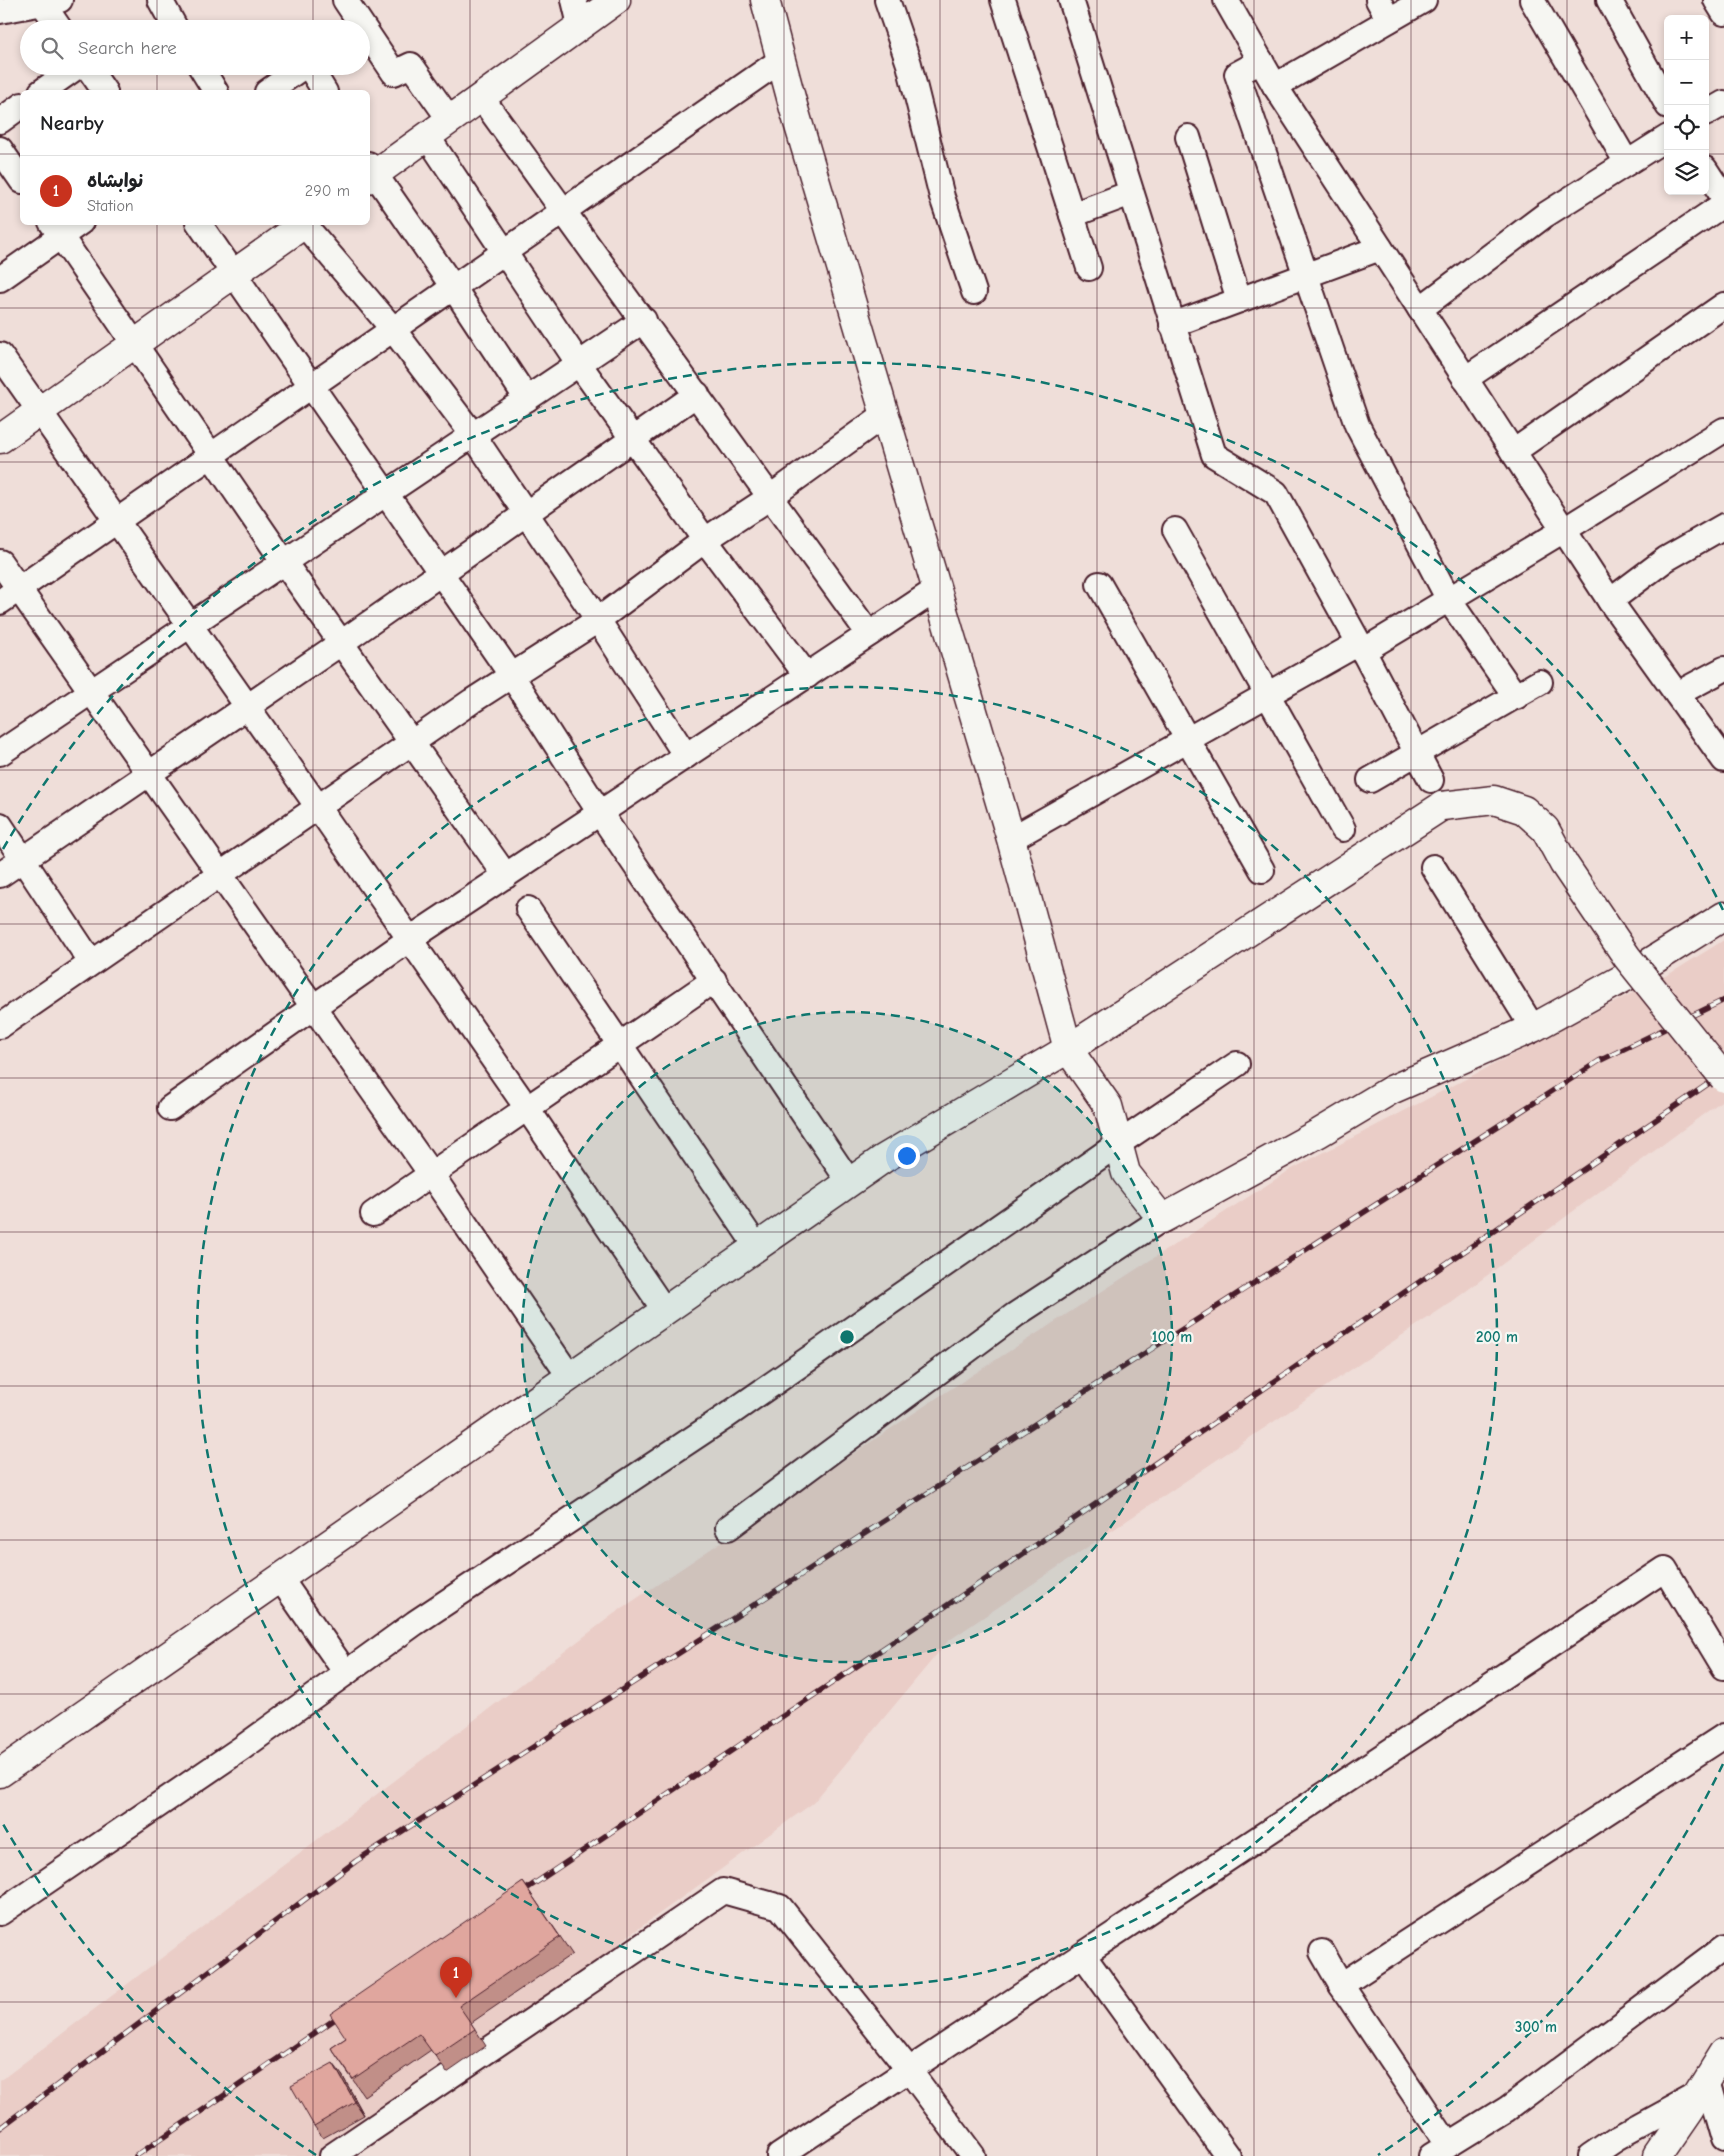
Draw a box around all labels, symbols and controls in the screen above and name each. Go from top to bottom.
map controls [1664,15,1709,195]
button: + [1664,15,1709,60]
search box [20,20,370,75]
icon: search [38,34,66,62]
text: Search here [78,37,177,59]
button: − [1664,60,1709,105]
button: locate [1664,105,1709,150]
text: Nearby [40,111,104,135]
button: layers [1664,150,1709,195]
text: نوابشاہ [87,170,143,192]
text: 1 [53,182,59,200]
text: 290 m [305,182,350,200]
text: Station [87,197,134,215]
your location [894,1143,920,1169]
centre of rings [838,1328,856,1346]
text: 100 m [1152,1328,1192,1346]
text: 200 m [1476,1328,1518,1346]
pin: 1 [440,1957,472,1998]
text: 300 m [1515,2018,1557,2036]

